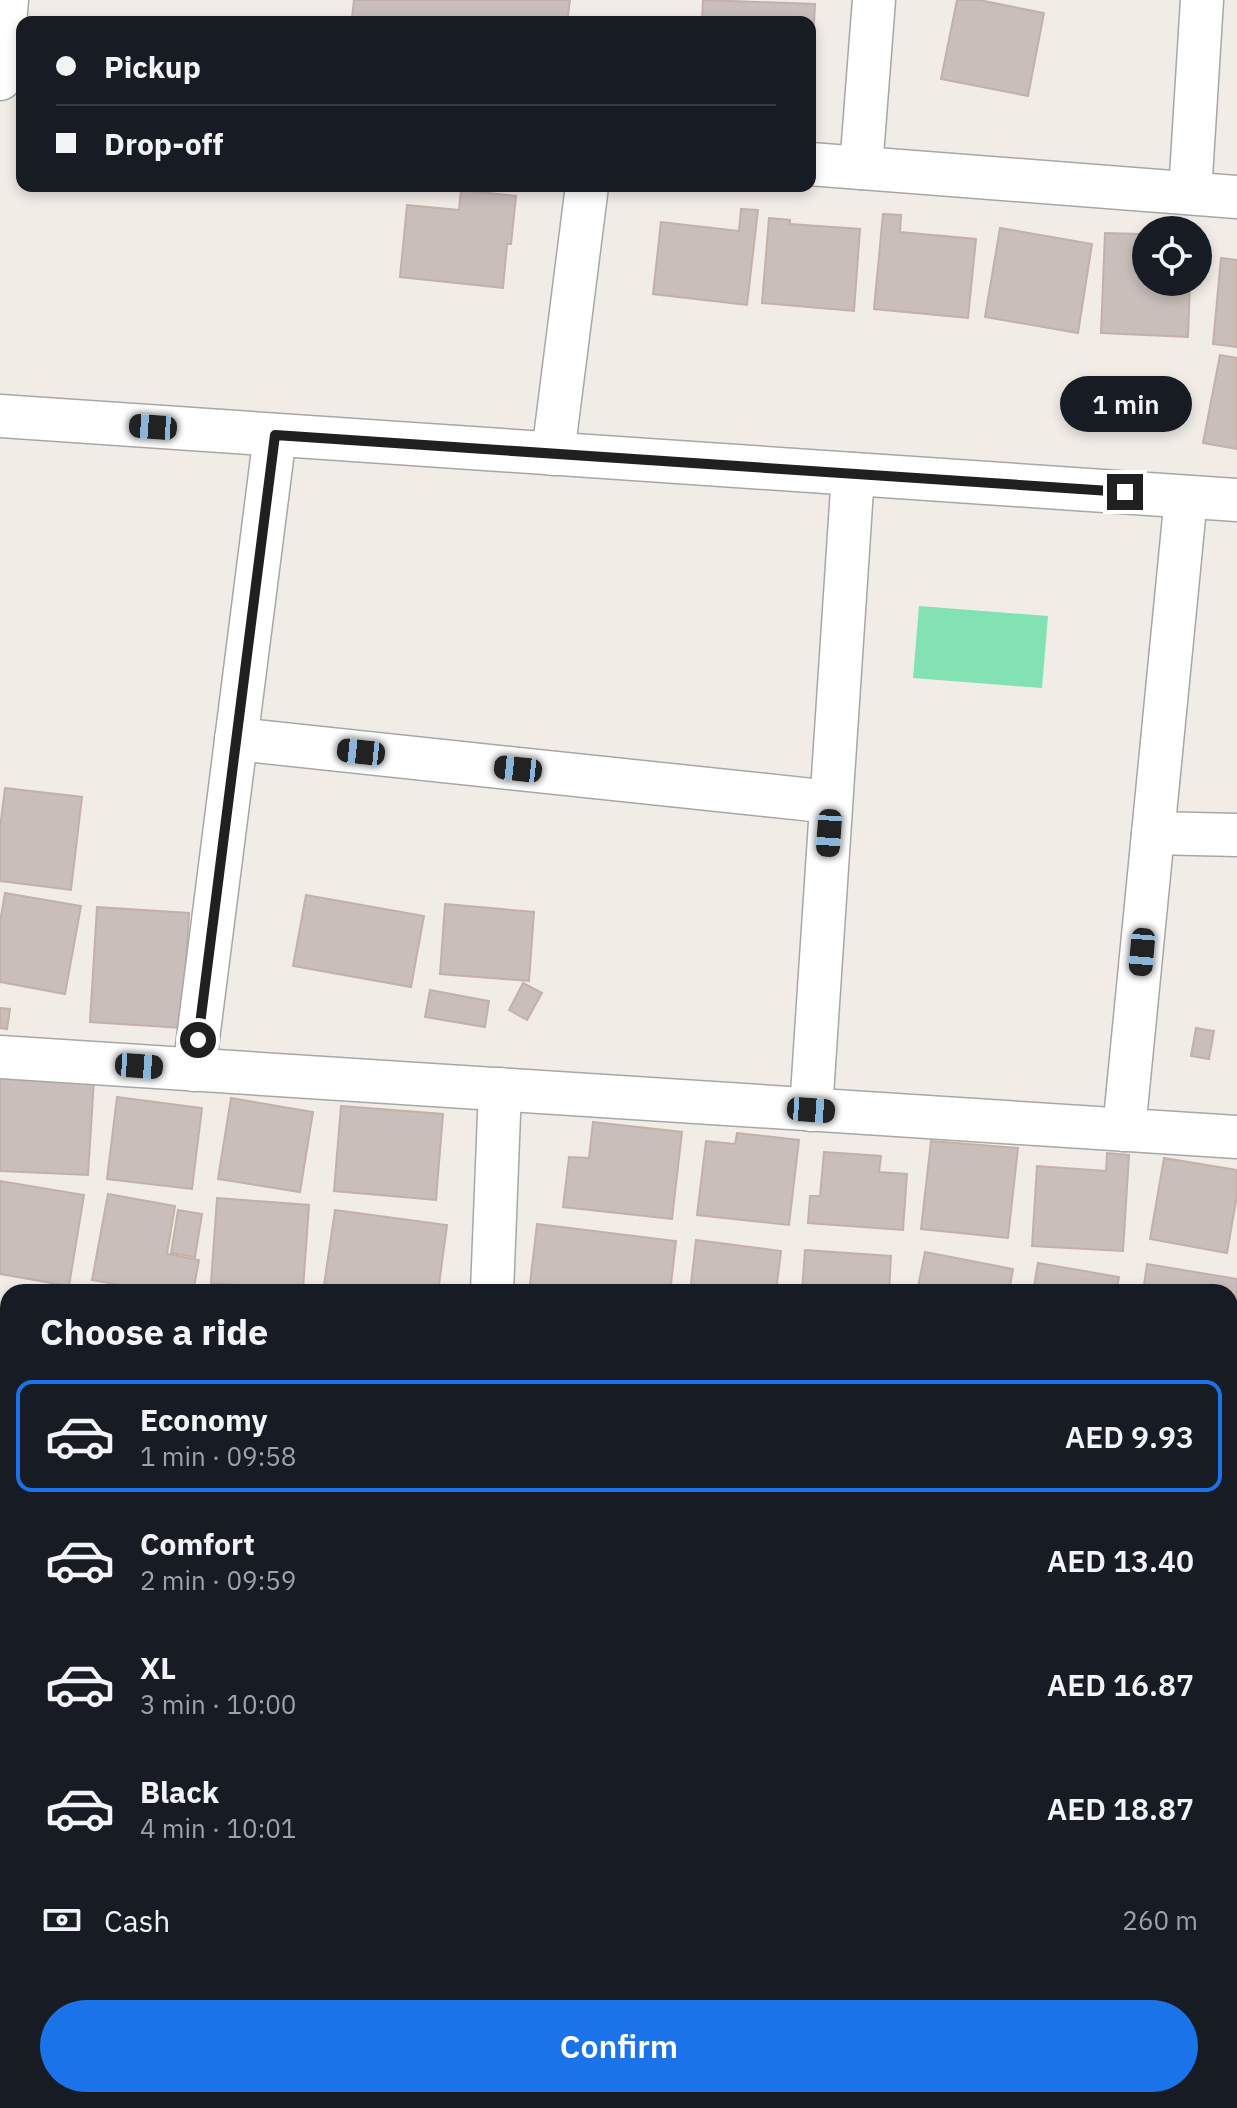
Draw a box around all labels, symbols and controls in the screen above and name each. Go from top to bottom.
text: Pickup [104,47,201,86]
text: Drop-off [104,124,223,163]
map controls [1132,216,1212,296]
button: locate [1132,216,1212,296]
callout: 1 min [1059,376,1191,432]
text: 1 min [1092,387,1160,421]
car [128,413,178,441]
route end [1107,474,1143,510]
car [336,738,386,766]
car [493,755,543,783]
car [815,808,843,858]
car [1128,927,1156,977]
route start [180,1022,216,1058]
car [114,1052,164,1080]
car [786,1096,836,1124]
text: Choose a ride [40,1308,268,1355]
icon: car [44,1400,116,1472]
text: Economy [140,1400,268,1439]
text: AED 9.93 [1065,1417,1194,1456]
text: 1 min · 09:58 [140,1439,296,1473]
icon: car [44,1524,116,1596]
text: Comfort [140,1524,255,1563]
text: AED 13.40 [1047,1541,1194,1580]
text: 2 min · 09:59 [140,1563,296,1597]
icon: car [44,1648,116,1720]
text: XL [140,1648,176,1687]
text: AED 16.87 [1047,1665,1194,1704]
text: 3 min · 10:00 [140,1687,296,1721]
icon: car [44,1772,116,1844]
text: Black [140,1772,219,1811]
text: AED 18.87 [1047,1789,1194,1828]
text: 4 min · 10:01 [140,1811,296,1845]
icon: cash [40,1898,84,1942]
text: Cash [104,1901,170,1940]
text: 260 m [1122,1903,1198,1937]
button: Confirm [40,2000,1198,2092]

